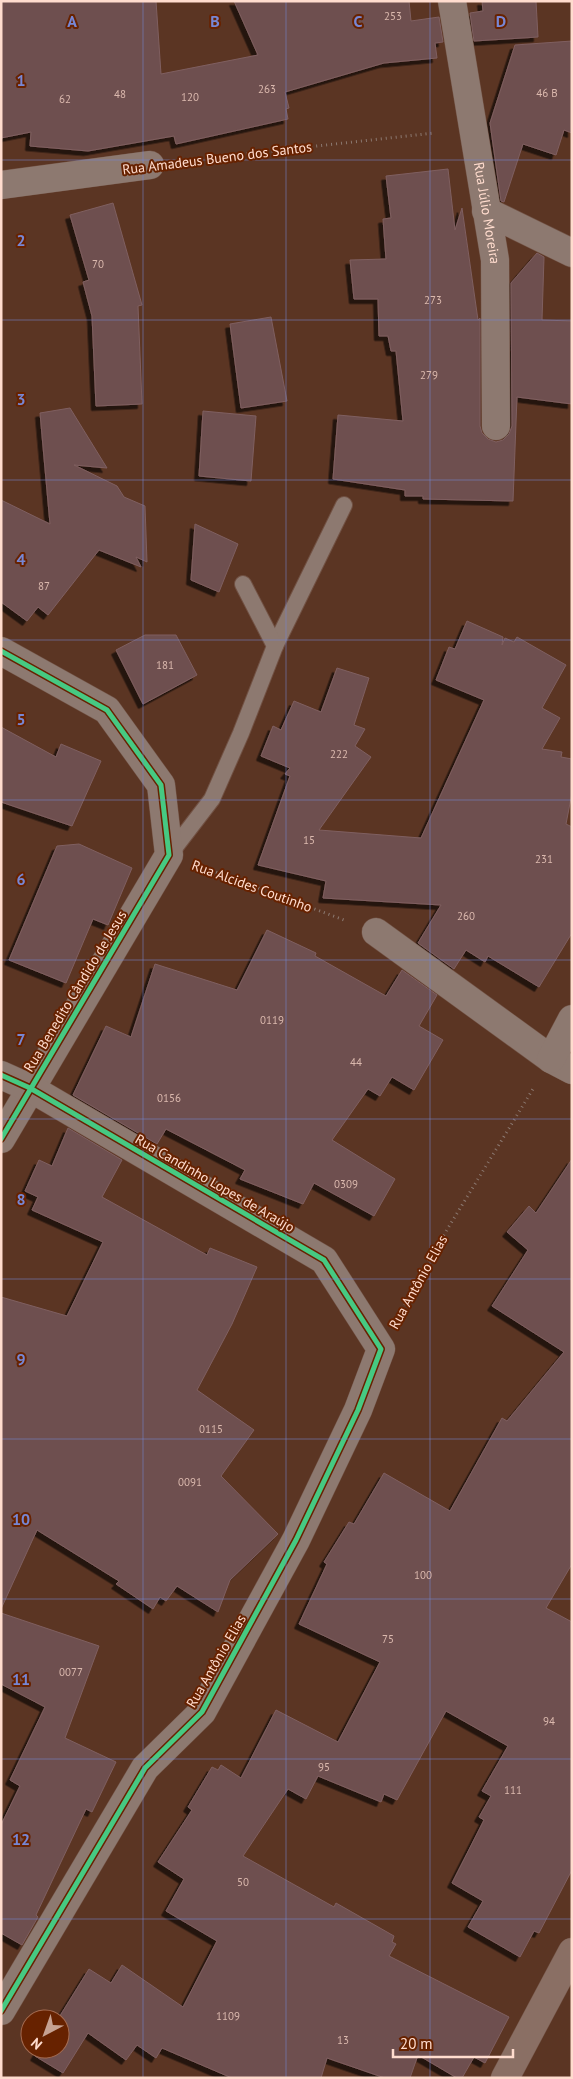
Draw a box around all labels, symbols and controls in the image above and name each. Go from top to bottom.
house number: 253 [384,9,402,23]
text: A [67,11,77,31]
text: B [210,11,220,31]
text: C [354,11,363,31]
text: D [496,11,506,31]
text: 1 [16,70,26,90]
house number: 263 [258,82,276,96]
house number: 46 B [536,86,558,100]
house number: 48 [114,87,126,101]
house number: 120 [181,90,199,104]
house number: 62 [59,92,71,106]
street label: Rua Amadeus Bueno dos Santos [121,137,313,179]
street label: Rua Júlio Moreira [470,161,504,264]
text: 2 [16,230,26,250]
house number: 70 [92,257,104,271]
house number: 273 [424,293,442,307]
house number: 279 [420,368,438,382]
text: 3 [16,389,26,409]
text: 4 [16,549,26,569]
house number: 87 [38,579,50,593]
house number: 181 [156,658,174,672]
text: 5 [16,709,26,729]
house number: 222 [330,747,348,761]
house number: 15 [303,833,315,847]
house number: 231 [535,852,553,866]
street label: Rua Alcides Coutinho [190,856,314,916]
text: 6 [16,869,26,889]
street label: Rua Benedito Cândido de Jesus [20,907,130,1075]
house number: 260 [457,909,475,923]
house number: 0119 [260,1013,284,1027]
text: 7 [16,1029,26,1049]
house number: 44 [350,1055,362,1069]
house number: 0156 [157,1091,181,1105]
street label: Rua Candinho Lopes de Araújo [132,1130,298,1236]
house number: 0309 [334,1177,358,1191]
text: 8 [16,1189,26,1209]
street label: Rua Antônio Elias [385,1232,451,1332]
text: 9 [16,1349,26,1369]
house number: 0115 [199,1422,223,1436]
house number: 0091 [178,1475,202,1489]
text: 10 [12,1509,30,1529]
house number: 100 [414,1568,432,1582]
street label: Rua Antônio Elias [182,1611,250,1711]
house number: 75 [382,1632,394,1646]
house number: 0077 [59,1665,83,1679]
text: 11 [12,1669,30,1689]
house number: 94 [543,1714,555,1728]
house number: 95 [318,1760,330,1774]
house number: 111 [504,1783,522,1797]
text: 12 [12,1829,30,1849]
house number: 50 [237,1875,249,1889]
north arrow [20,2009,70,2059]
house number: 1109 [216,2009,240,2023]
scale bar [393,2026,513,2058]
house number: 13 [337,2033,349,2047]
text: N [27,2034,46,2054]
text: 20 m [400,2034,433,2053]

